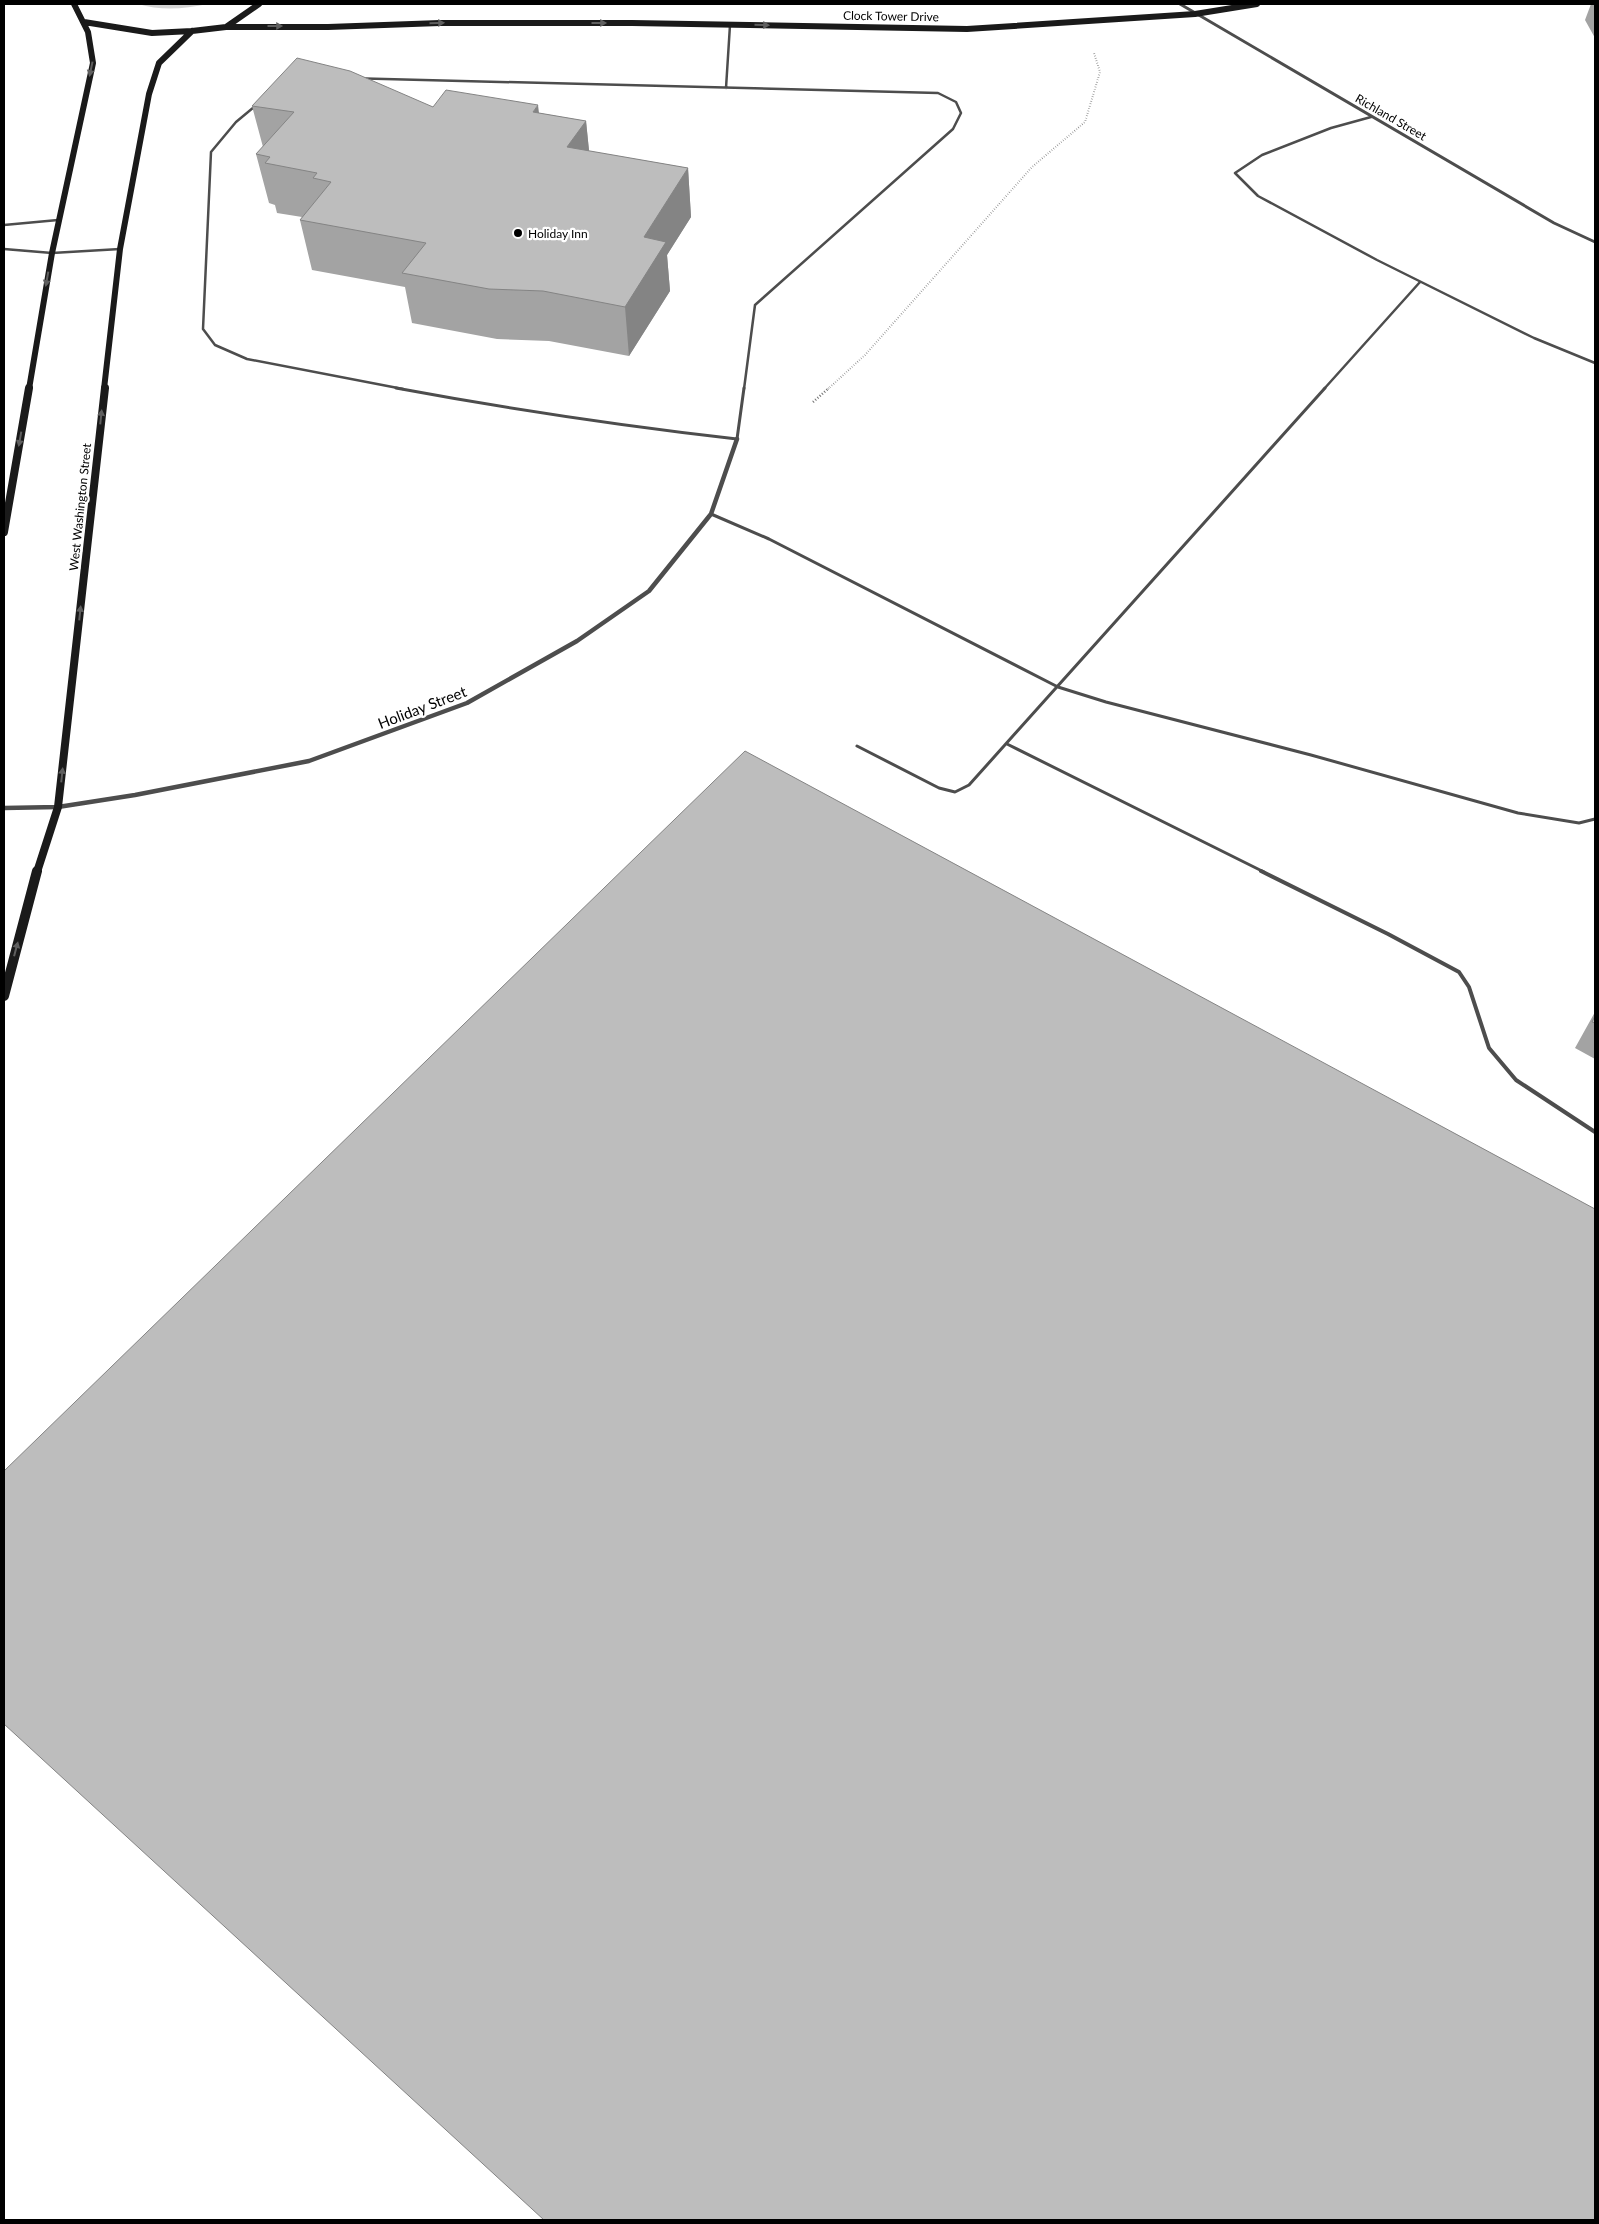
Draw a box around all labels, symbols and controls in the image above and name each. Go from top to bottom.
street label: Clock Tower Drive [843,8,939,24]
one-way arrow [429,19,445,27]
one-way arrow [592,19,608,27]
one-way arrow [754,21,770,29]
one-way arrow [267,22,283,30]
one-way arrow [87,61,95,76]
street label: Richland Street [1353,91,1430,144]
place label: Holiday Inn [528,226,588,241]
marker: Holiday Inn [512,227,524,239]
one-way arrow [43,271,51,287]
one-way arrow [97,409,105,425]
one-way arrow [15,432,23,448]
street label: West Washington Street [66,442,94,572]
one-way arrow [76,605,84,621]
street label: Holiday Street [375,682,469,732]
one-way arrow [58,767,66,783]
one-way arrow [12,941,20,956]

